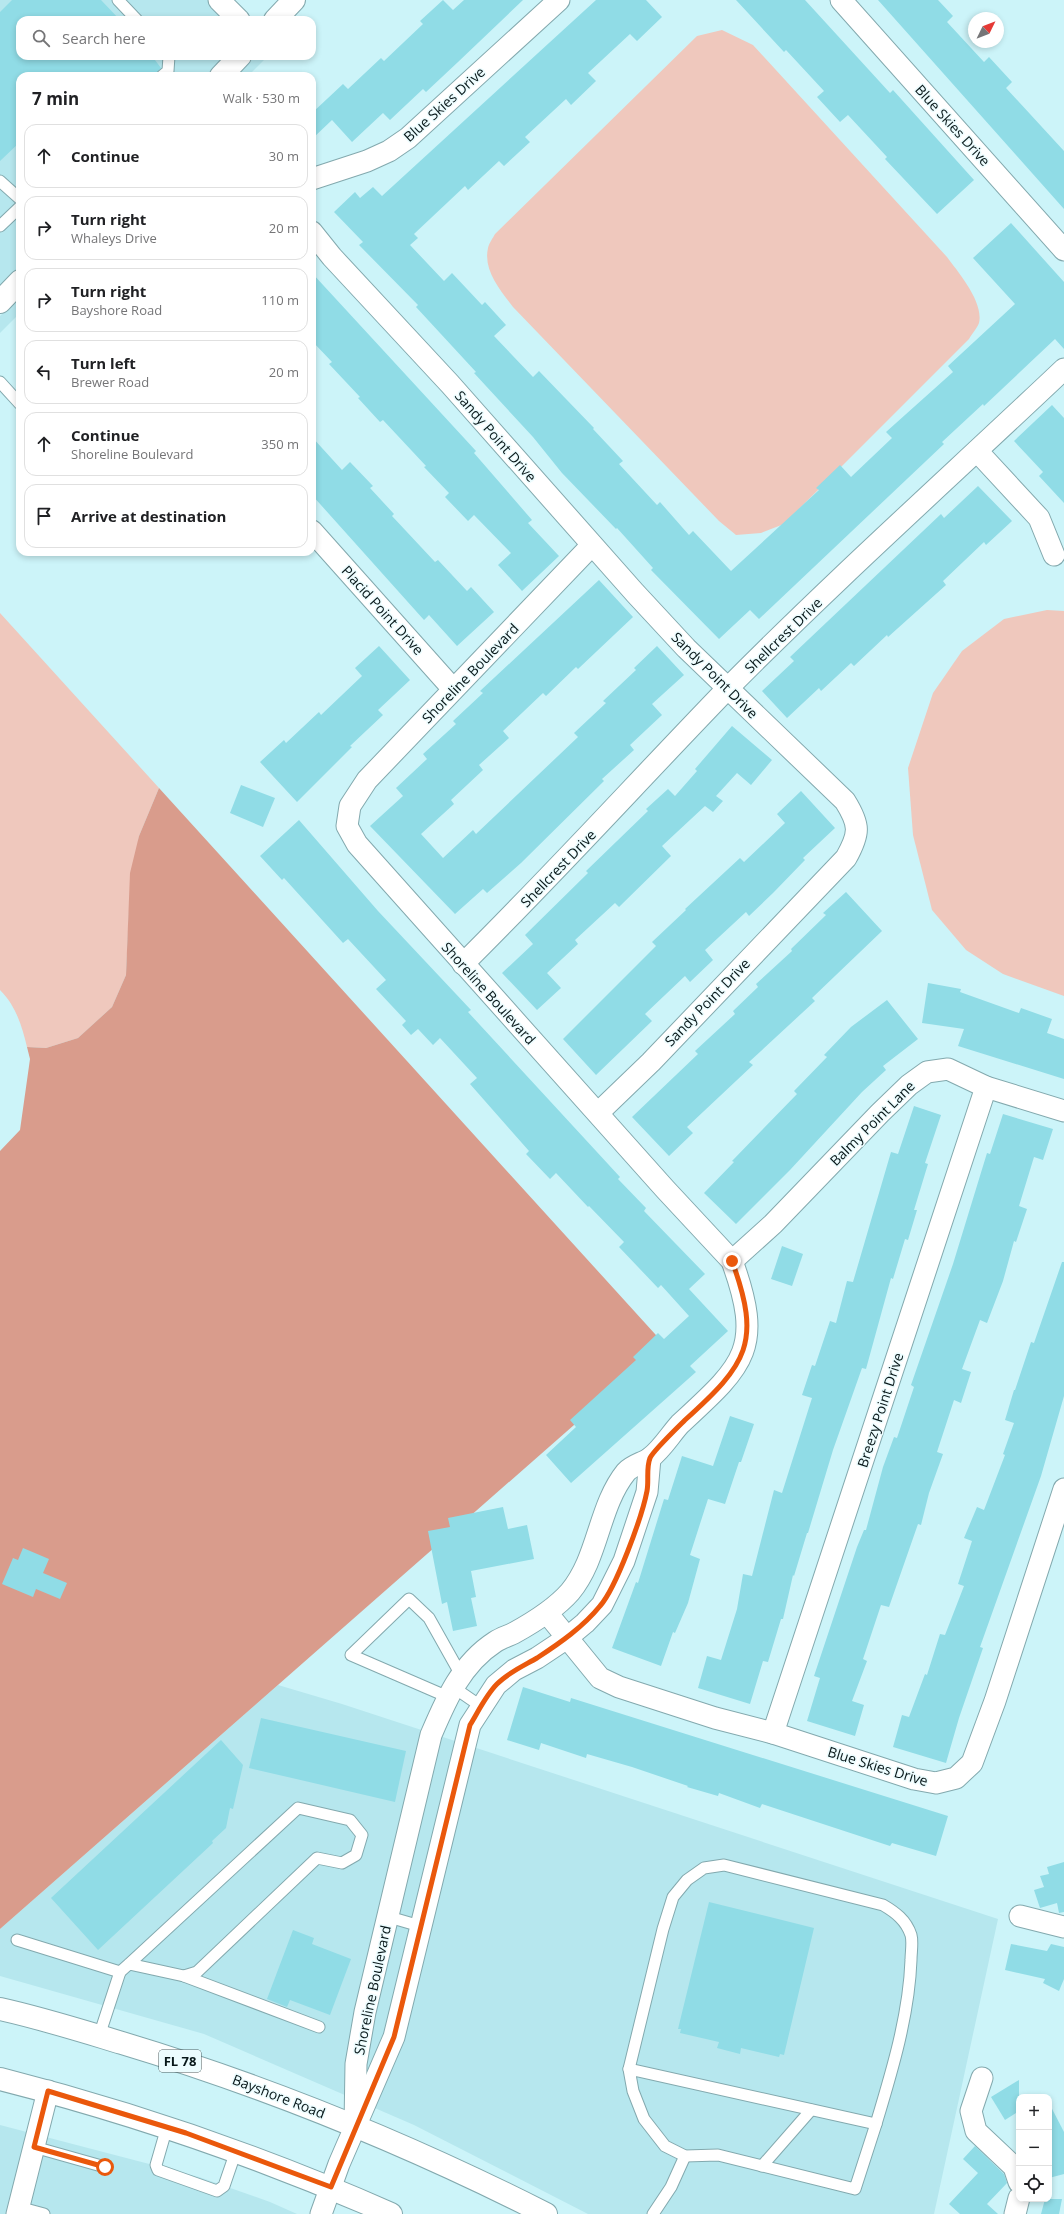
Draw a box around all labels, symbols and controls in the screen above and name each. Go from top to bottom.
north arrow [968,12,1004,48]
search box [16,16,316,60]
icon: search [30,27,52,49]
text: Search here [62,28,146,48]
street label: Blue Skies Drive [399,62,489,146]
street label: Blue Skies Drive [911,80,995,170]
text: 7 min [32,87,79,110]
text: Walk · 530 m [223,89,300,107]
icon: ahead [33,145,55,167]
text: Continue [71,146,139,166]
text: 30 m [269,147,299,165]
text: Turn right [71,209,146,229]
icon: right [33,217,55,239]
text: 20 m [269,219,299,237]
text: Whaleys Drive [71,229,157,247]
text: Turn right [71,281,146,301]
icon: right [33,289,55,311]
text: 110 m [261,291,299,309]
text: Bayshore Road [71,301,162,319]
text: Turn left [71,353,136,373]
icon: left [33,361,55,383]
text: 20 m [269,363,299,381]
text: Brewer Road [71,373,149,391]
street label: Sandy Point Drive [451,386,541,486]
text: Continue [71,425,139,445]
icon: ahead [33,433,55,455]
text: 350 m [261,435,299,453]
text: Shoreline Boulevard [71,445,194,463]
icon: arrive [33,505,55,527]
text: Arrive at destination [71,506,226,526]
street label: Placid Point Drive [338,561,428,659]
street label: Shellcrest Drive [740,593,826,677]
street label: Shoreline Boulevard [417,619,523,727]
street label: Sandy Point Drive [668,628,763,723]
street label: Shellcrest Drive [516,825,600,911]
street label: Shoreline Boulevard [438,938,540,1048]
street label: Sandy Point Drive [660,954,754,1050]
street label: Balmy Point Lane [825,1076,919,1170]
route end [723,1252,741,1270]
street label: Breezy Point Drive [852,1350,908,1470]
street label: Blue Skies Drive [826,1742,930,1790]
street label: Shoreline Boulevard [349,1923,395,2057]
road number: FL 78 [159,2050,201,2072]
street label: Bayshore Road [230,2070,328,2122]
map controls [1016,2094,1052,2202]
button: + [1016,2094,1052,2130]
button: − [1016,2130,1052,2166]
route start [96,2158,114,2176]
button: locate [1016,2166,1052,2202]

